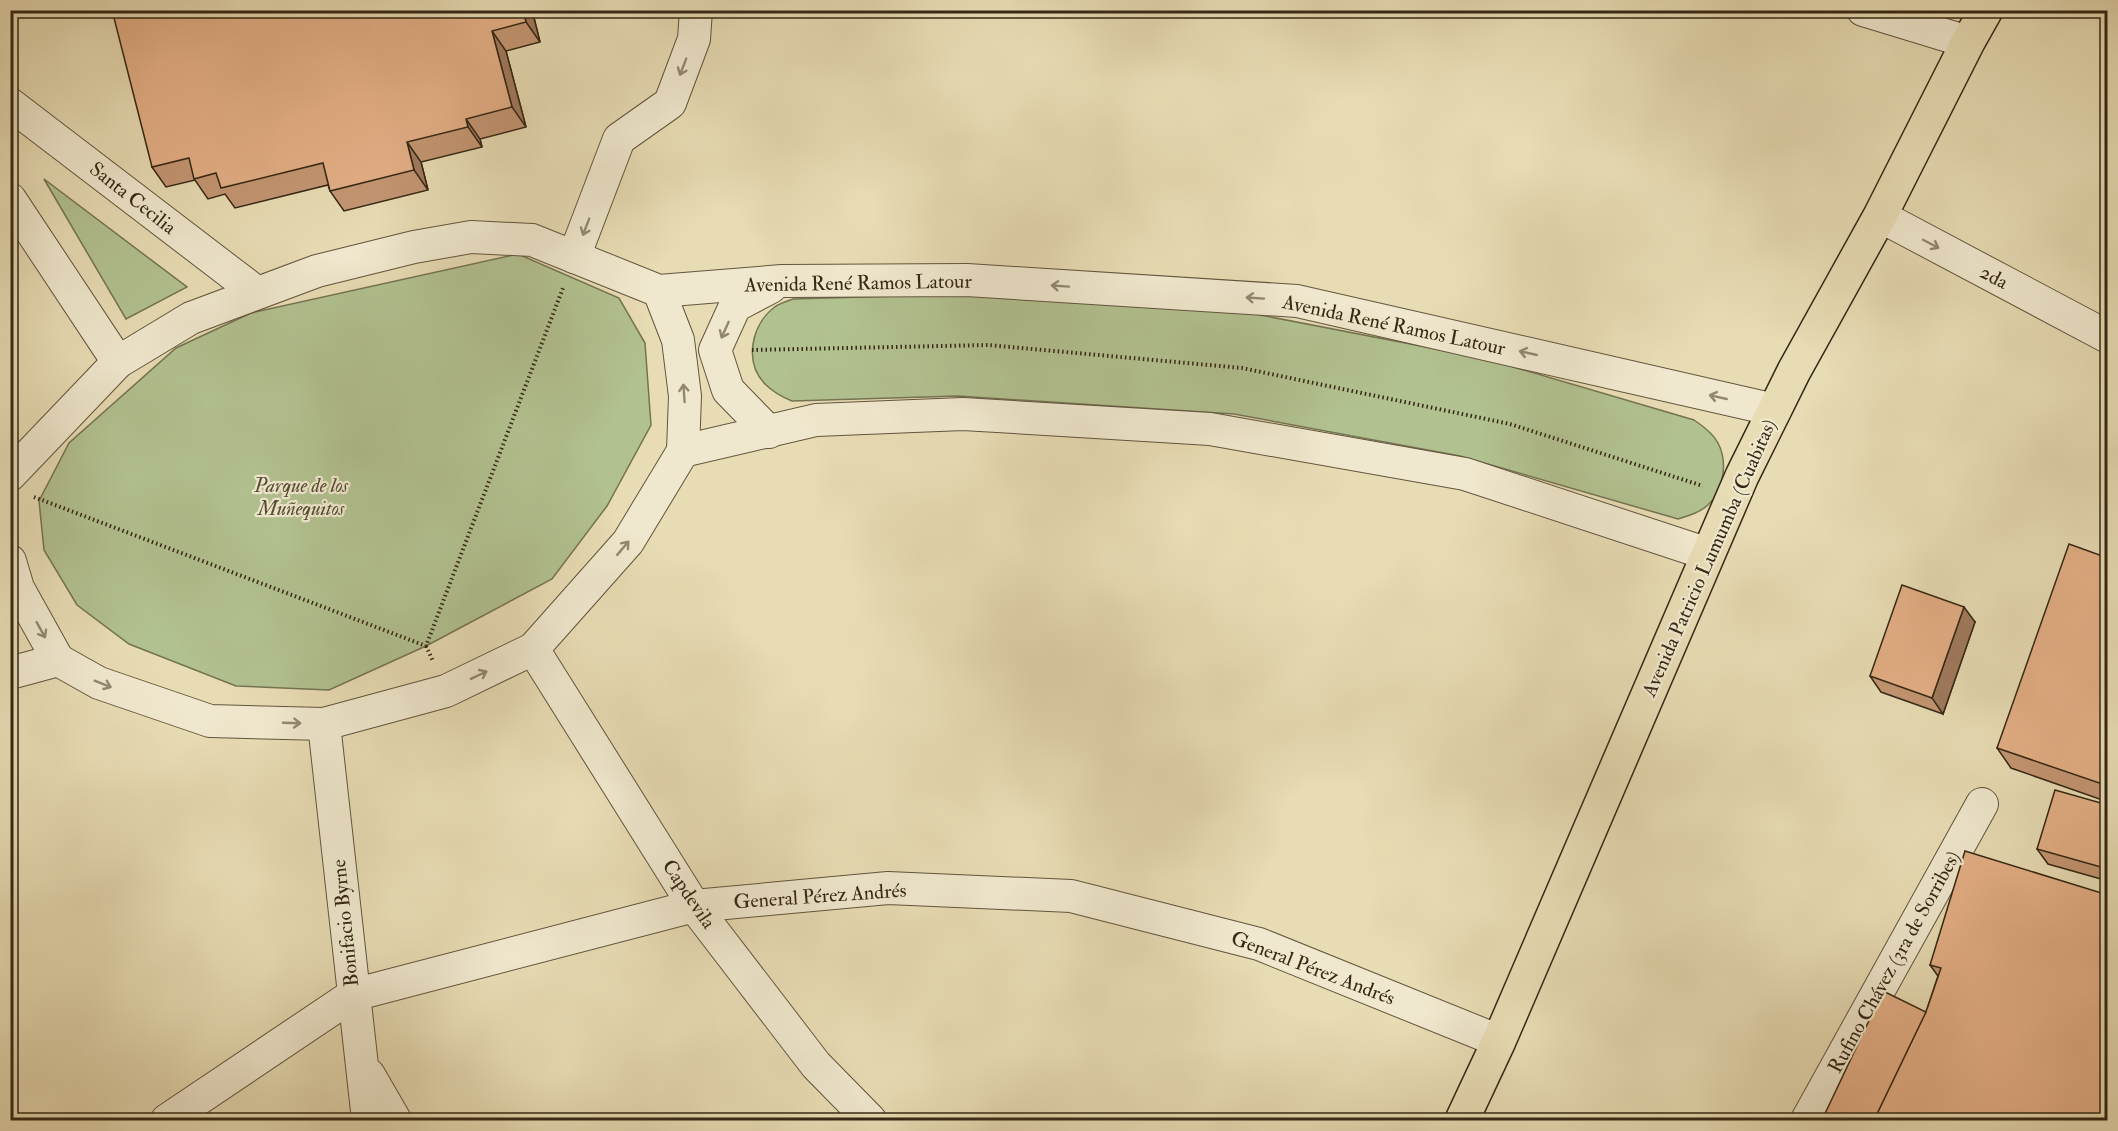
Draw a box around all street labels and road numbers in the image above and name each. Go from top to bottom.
street label: Santa Cecilia [85,156,182,240]
street label: 2da [1976,259,2013,295]
street label: Avenida René Ramos Latour [743,269,972,298]
street label: Avenida René Ramos Latour [1279,289,1508,361]
street label: Avenida Patricio Lumumba (Cuabitas) [1636,415,1782,702]
street label: Rufino Chávez (3ra de Sorribes) [1822,847,1966,1077]
street label: Capdevila [656,855,722,935]
street label: Bonifacio Byrne [326,858,364,988]
street label: General Pérez Andrés [733,877,908,915]
street label: General Pérez Andrés [1228,925,1399,1011]

